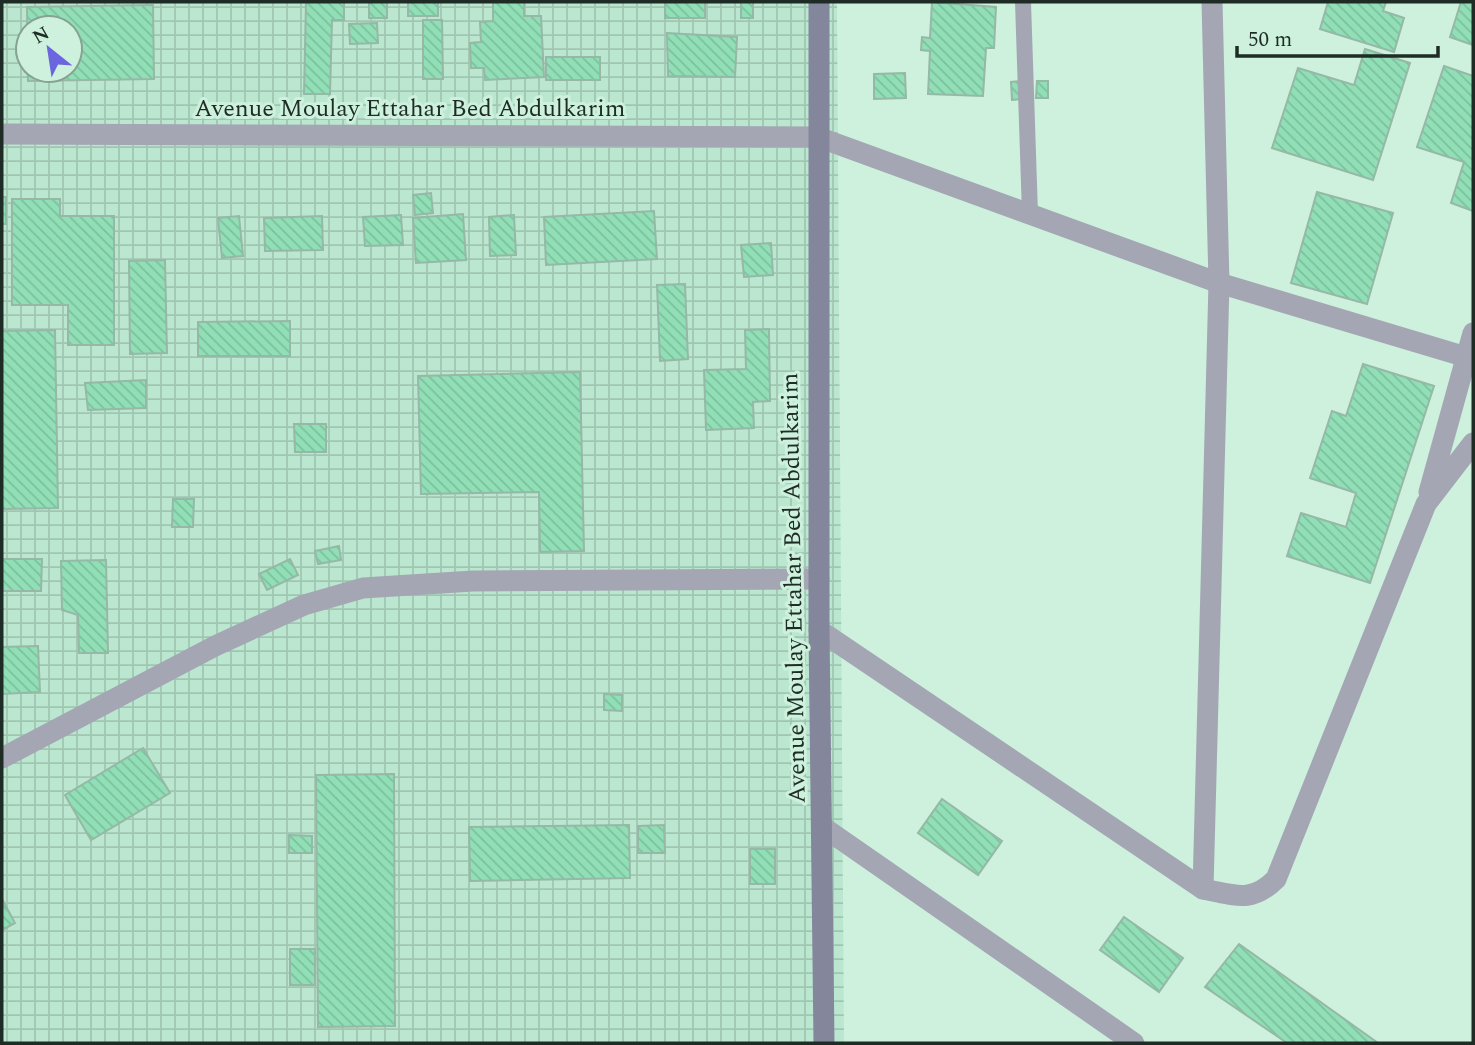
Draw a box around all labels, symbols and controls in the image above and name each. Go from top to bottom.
north arrow [14,14,84,84]
scale bar [1237,14,1438,58]
text: N [27,19,55,52]
text: 50 m [1248,24,1292,56]
street label: Avenue Moulay Ettahar Bed Abdulkarim [195,91,625,127]
street label: Avenue Moulay Ettahar Bed Abdulkarim [772,372,816,804]

